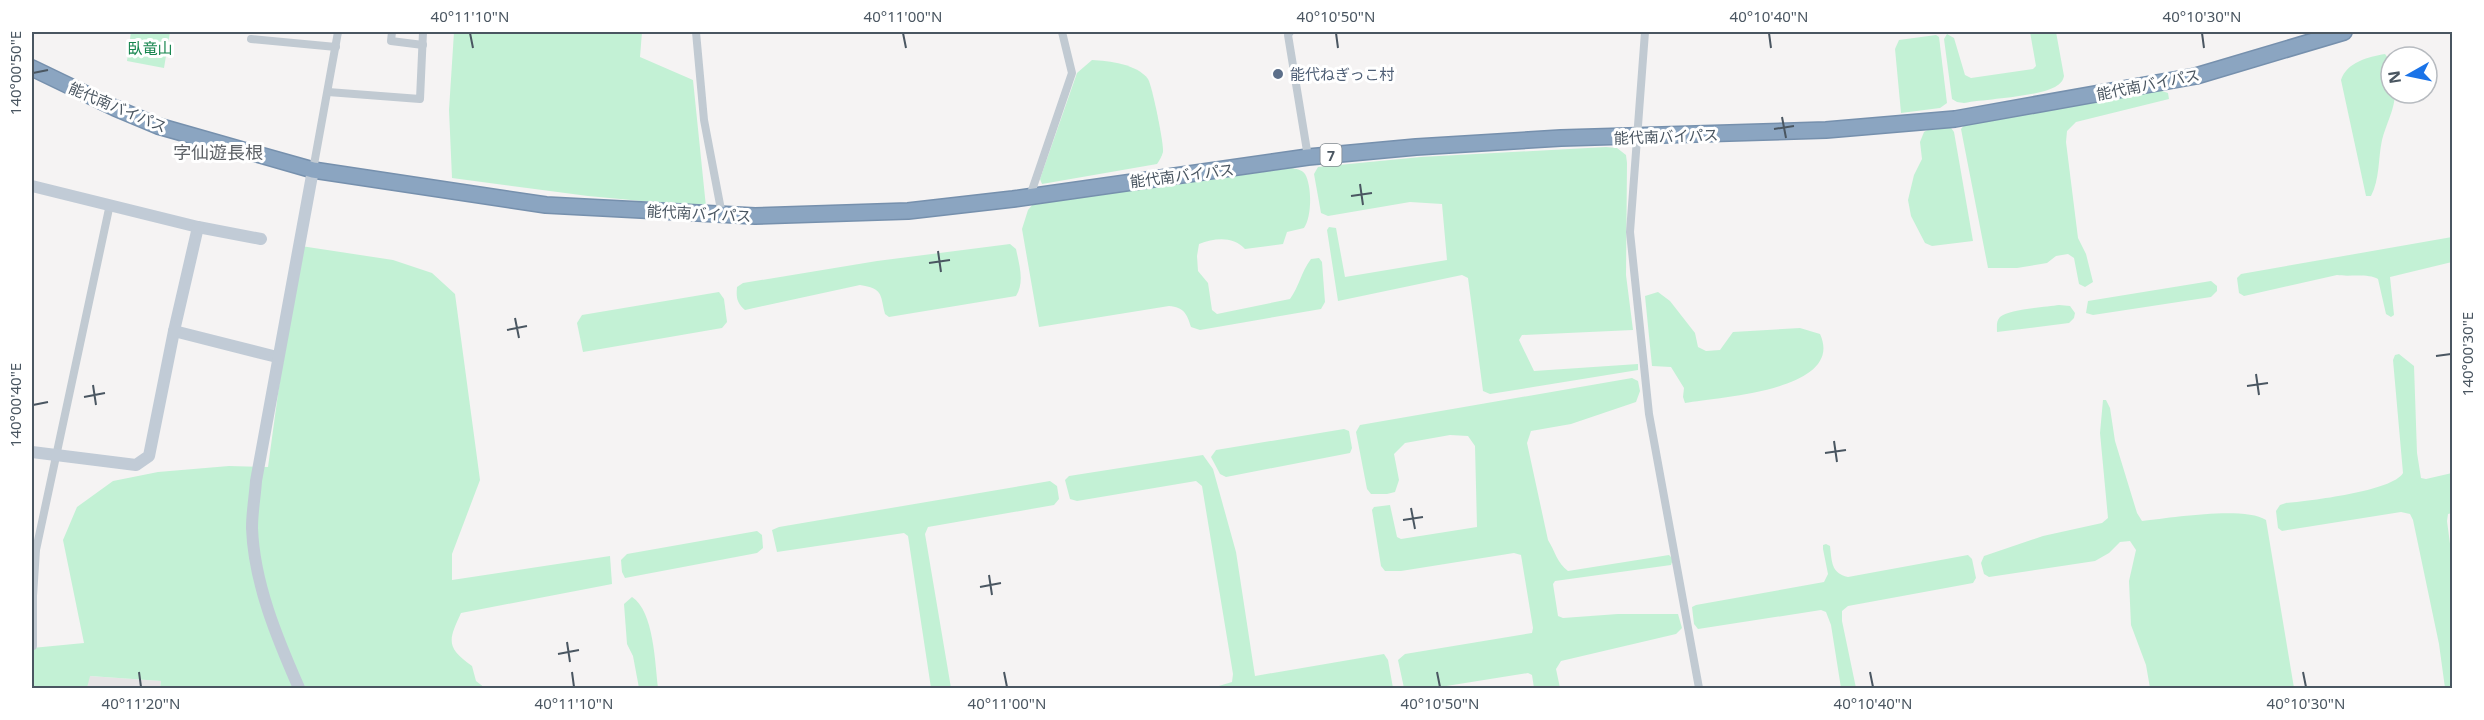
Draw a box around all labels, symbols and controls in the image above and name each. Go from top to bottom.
text: 40°11'10"N [431,6,509,26]
text: 40°11'00"N [864,6,942,26]
text: 40°10'50"N [1297,6,1375,26]
text: 40°10'40"N [1730,6,1808,26]
text: 40°10'30"N [2163,6,2241,26]
text: 140°00'50"E [5,31,25,115]
park label: 臥竜山 [127,38,173,58]
north arrow [2379,45,2439,105]
place label: 能代ねぎっこ村 [1290,64,1394,84]
street label: 能代南バイパス [2095,64,2201,104]
marker: 能代ねぎっこ村 [1271,67,1285,81]
text: N [2382,69,2406,85]
street label: 能代南バイパス [66,77,170,137]
street label: 能代南バイパス [1613,124,1719,148]
district label: 字仙遊長根 [173,140,263,164]
road number: 7 [1320,144,1342,166]
street label: 能代南バイパス [1129,159,1235,191]
street label: 能代南バイパス [646,200,752,226]
text: 140°00'30"E [2457,312,2477,396]
text: 140°00'40"E [5,363,25,447]
text: 40°11'20"N [102,693,180,713]
text: 40°11'10"N [535,693,613,713]
text: 40°11'00"N [968,693,1046,713]
text: 40°10'50"N [1401,693,1479,713]
text: 40°10'40"N [1834,693,1912,713]
text: 40°10'30"N [2267,693,2345,713]

